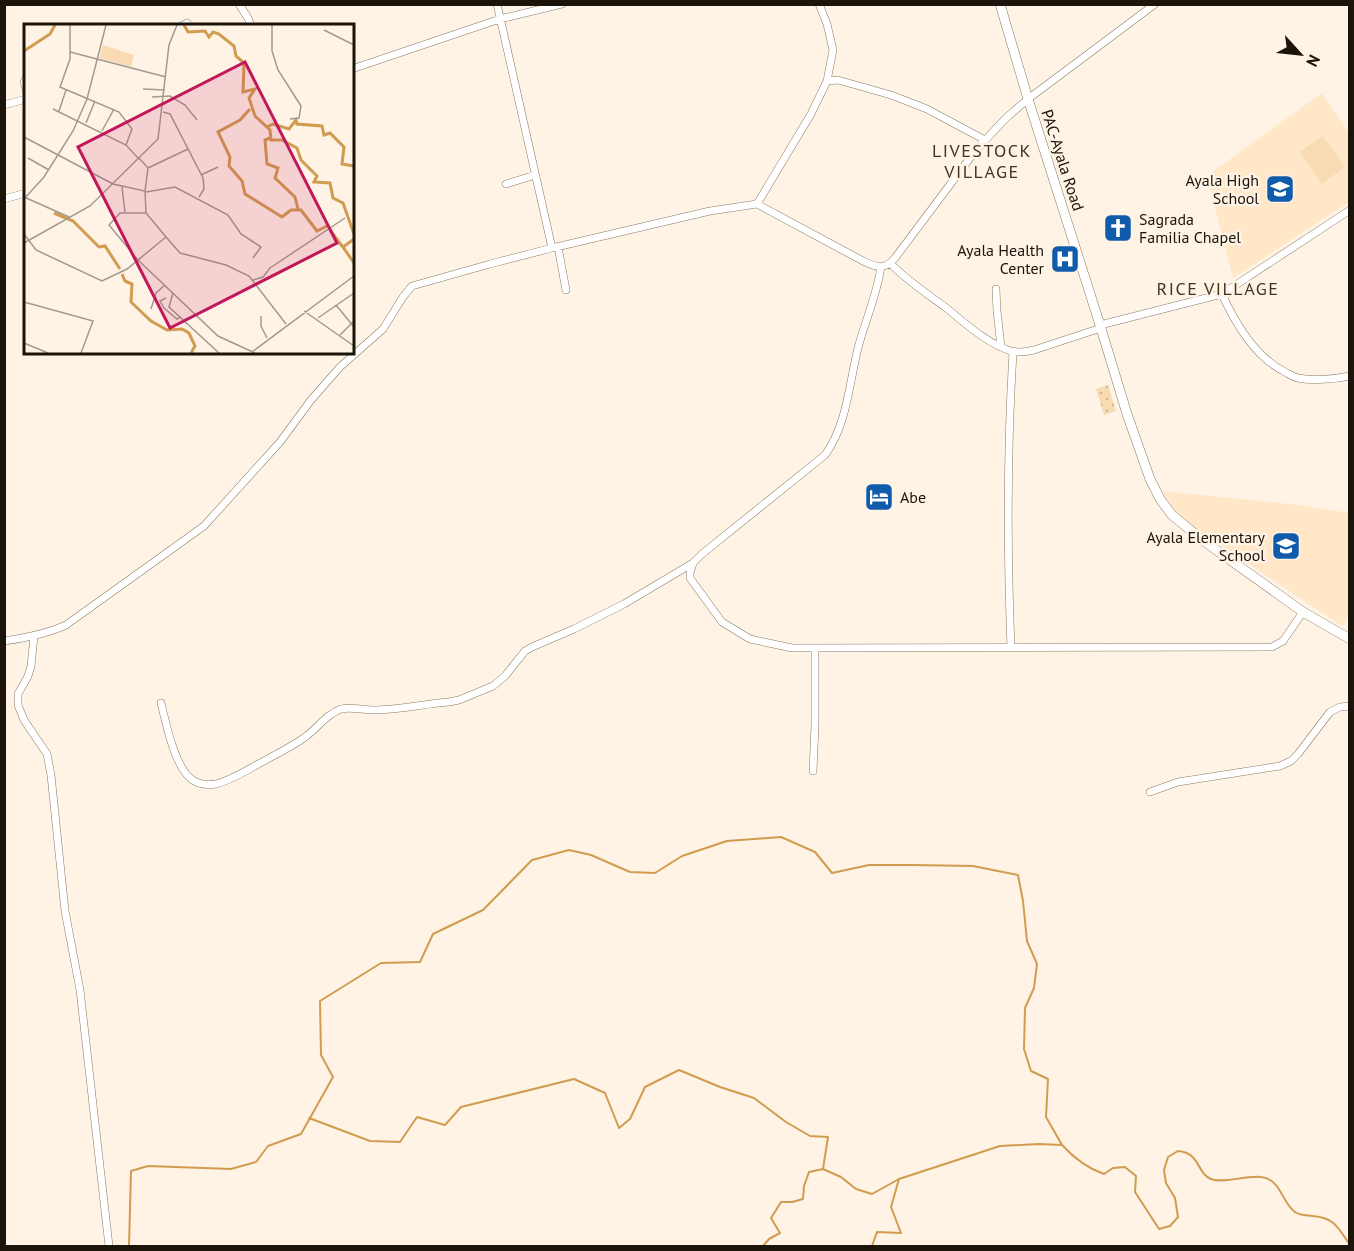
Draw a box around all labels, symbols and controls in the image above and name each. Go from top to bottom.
inset map [24,24,354,354]
north arrow [1270,24,1330,84]
text: N [1302,52,1325,70]
street label: PAC-Ayala Road [1037,107,1089,213]
district label: LIVESTOCK VILLAGE [932,139,1032,183]
place label: Ayala High School [1186,170,1259,208]
school or university icon: Ayala High School [1264,173,1296,205]
place label: Sagrada Familia Chapel [1139,209,1241,247]
church icon: Sagrada Familia Chapel [1102,212,1134,244]
place label: Ayala Health Center [957,240,1045,278]
hospital icon: Ayala Health Center [1049,243,1081,275]
district label: RICE VILLAGE [1156,277,1280,300]
hotel icon: Abe [863,481,895,513]
place label: Abe [900,487,926,507]
place label: Ayala Elementary School [1146,527,1266,565]
school or university icon: Ayala Elementary School [1270,530,1302,562]

